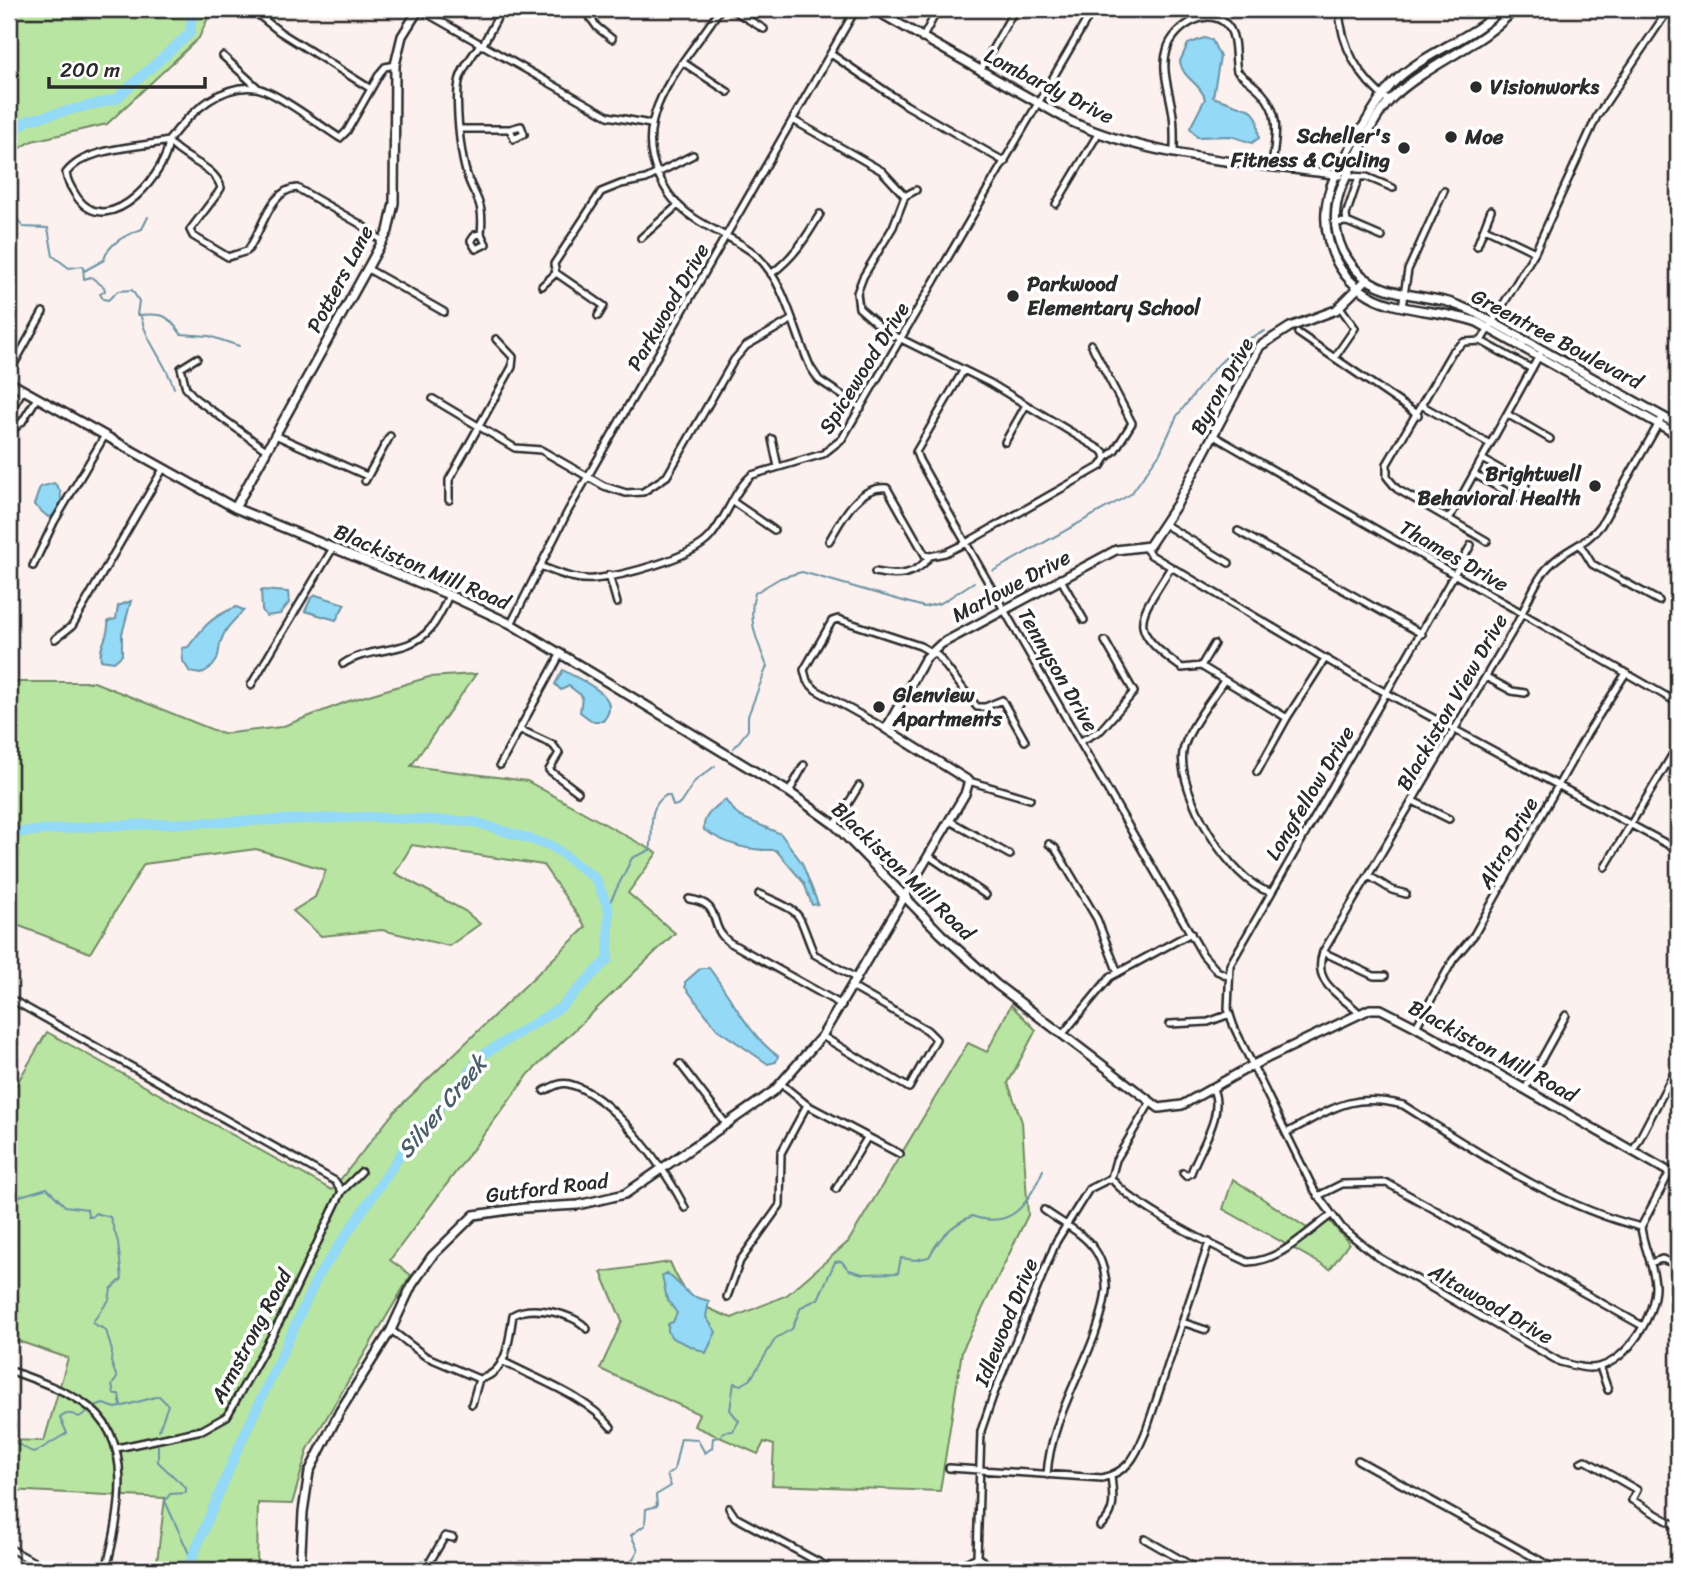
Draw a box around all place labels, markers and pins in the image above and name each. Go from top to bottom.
place label: Visionworks [1490,68,1599,106]
marker: Visionworks [1468,79,1484,95]
place label: Scheller's Fitness & Cycling [1230,117,1390,179]
place label: Moe [1464,118,1504,156]
marker: Moe [1443,129,1459,145]
marker: Scheller's Fitness & Cycling [1396,140,1412,156]
place label: Parkwood Elementary School [1027,265,1201,327]
marker: Parkwood Elementary School [1005,288,1021,304]
place label: Brightwell Behavioral Health [1418,455,1582,517]
marker: Brightwell Behavioral Health [1587,478,1603,494]
place label: Glenview Apartments [892,676,1003,738]
marker: Glenview Apartments [871,699,887,715]

